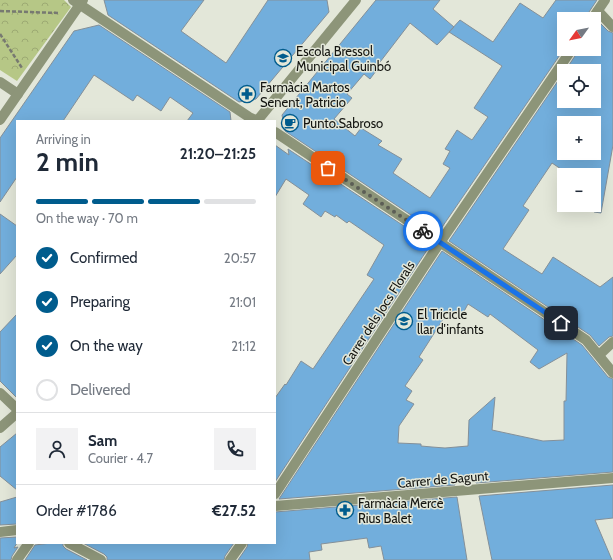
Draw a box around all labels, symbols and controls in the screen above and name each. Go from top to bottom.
north arrow [557,12,601,56]
map controls [557,12,601,212]
place label: Escola Bressol Municipal Guinbó [296,43,391,74]
school or university icon: Escola Bressol Municipal Guinbó [273,48,293,68]
button: locate [557,64,601,108]
place label: Farmàcia Martos Senent, Patricio [260,79,350,110]
pharmacy icon: Farmàcia Martos Senent, Patricio [237,84,257,104]
cafe icon: Punto.Sabroso [280,113,300,133]
place label: Punto.Sabroso [303,115,383,131]
button: + [557,116,601,160]
text: Arriving in [36,131,91,147]
text: 21:20–21:25 [180,145,256,163]
text: 2 min [36,146,99,178]
pin [311,151,345,185]
icon: bag [317,157,339,179]
button: − [557,168,601,212]
text: On the way · 70 m [36,210,138,226]
courier [403,211,443,251]
icon: bike [412,220,434,242]
icon: check [36,247,58,269]
text: Confirmed [70,249,138,267]
text: 20:57 [224,250,256,266]
street label: Carrer dels Jocs Florals [338,257,418,368]
icon: check [36,291,58,313]
text: Preparing [70,293,130,311]
text: 21:01 [229,294,256,310]
place label: El Tricicle llar d'infants [417,306,484,337]
pin [544,306,578,340]
school or university icon: El Tricicle llar d'infants [394,311,414,331]
icon: home [550,312,572,334]
icon: check [36,335,58,357]
text: On the way [70,337,143,355]
text: 21:12 [231,338,256,354]
text: Delivered [70,381,131,399]
button: person [36,428,78,470]
button: phone [214,428,256,470]
text: Sam [88,432,117,450]
text: Courier · 4.7 [88,450,153,466]
street label: Carrer de Sagunt [397,467,490,491]
place label: Farmàcia Mercè Rius Balet [358,495,444,526]
pharmacy icon: Farmàcia Mercè Rius Balet [335,500,355,520]
text: Order #1786 [36,502,117,520]
text: €27.52 [212,502,256,520]

